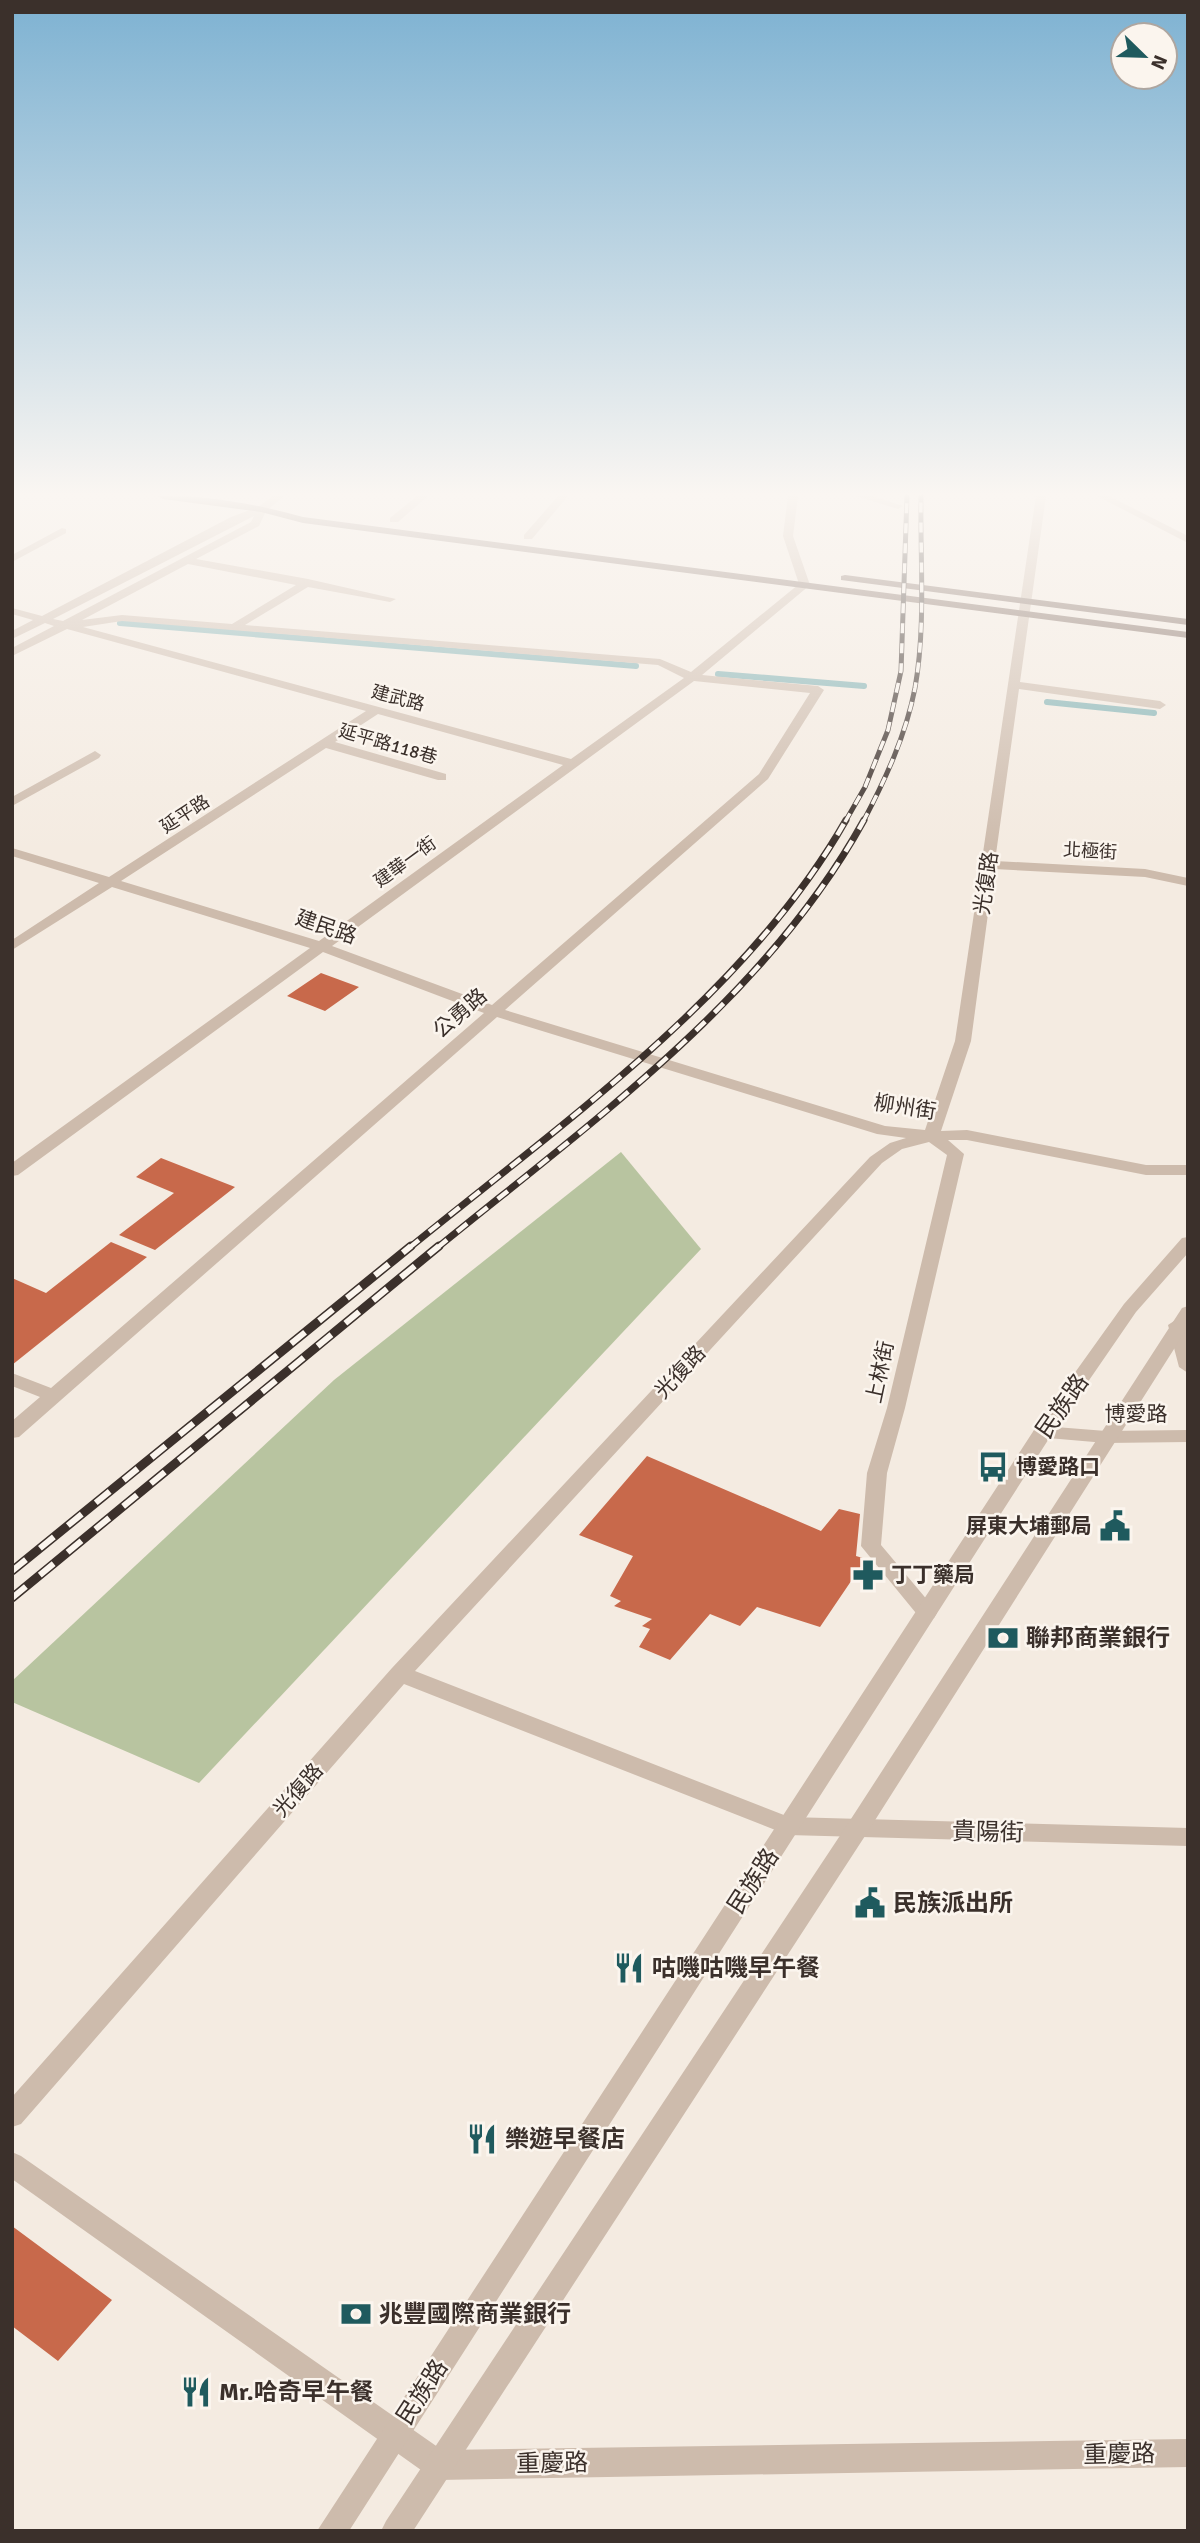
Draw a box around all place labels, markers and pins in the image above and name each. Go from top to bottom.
bus stop icon: 博愛路口 [976,1450,1010,1484]
place label: 博愛路口 [1016,1454,1100,1480]
public building icon: 屏東大埔郵局 [1098,1509,1132,1543]
place label: 屏東大埔郵局 [966,1513,1092,1539]
pharmacy icon: 丁丁藥局 [851,1558,885,1592]
place label: 丁丁藥局 [891,1562,975,1588]
bank icon: 聯邦商業銀行 [986,1621,1020,1655]
place label: 聯邦商業銀行 [1026,1623,1170,1653]
public building icon: 民族派出所 [853,1886,887,1920]
place label: 民族派出所 [893,1888,1013,1918]
restaurant icon: 咕嘰咕嘰早午餐 [612,1951,646,1985]
place label: 咕嘰咕嘰早午餐 [652,1953,820,1983]
restaurant icon: 樂遊早餐店 [465,2122,499,2156]
place label: 樂遊早餐店 [505,2124,625,2154]
bank icon: 兆豐國際商業銀行 [339,2297,373,2331]
place label: 兆豐國際商業銀行 [379,2299,571,2329]
restaurant icon: Mr.哈奇早午餐 [179,2375,213,2409]
place label: Mr.哈奇早午餐 [219,2377,374,2407]

